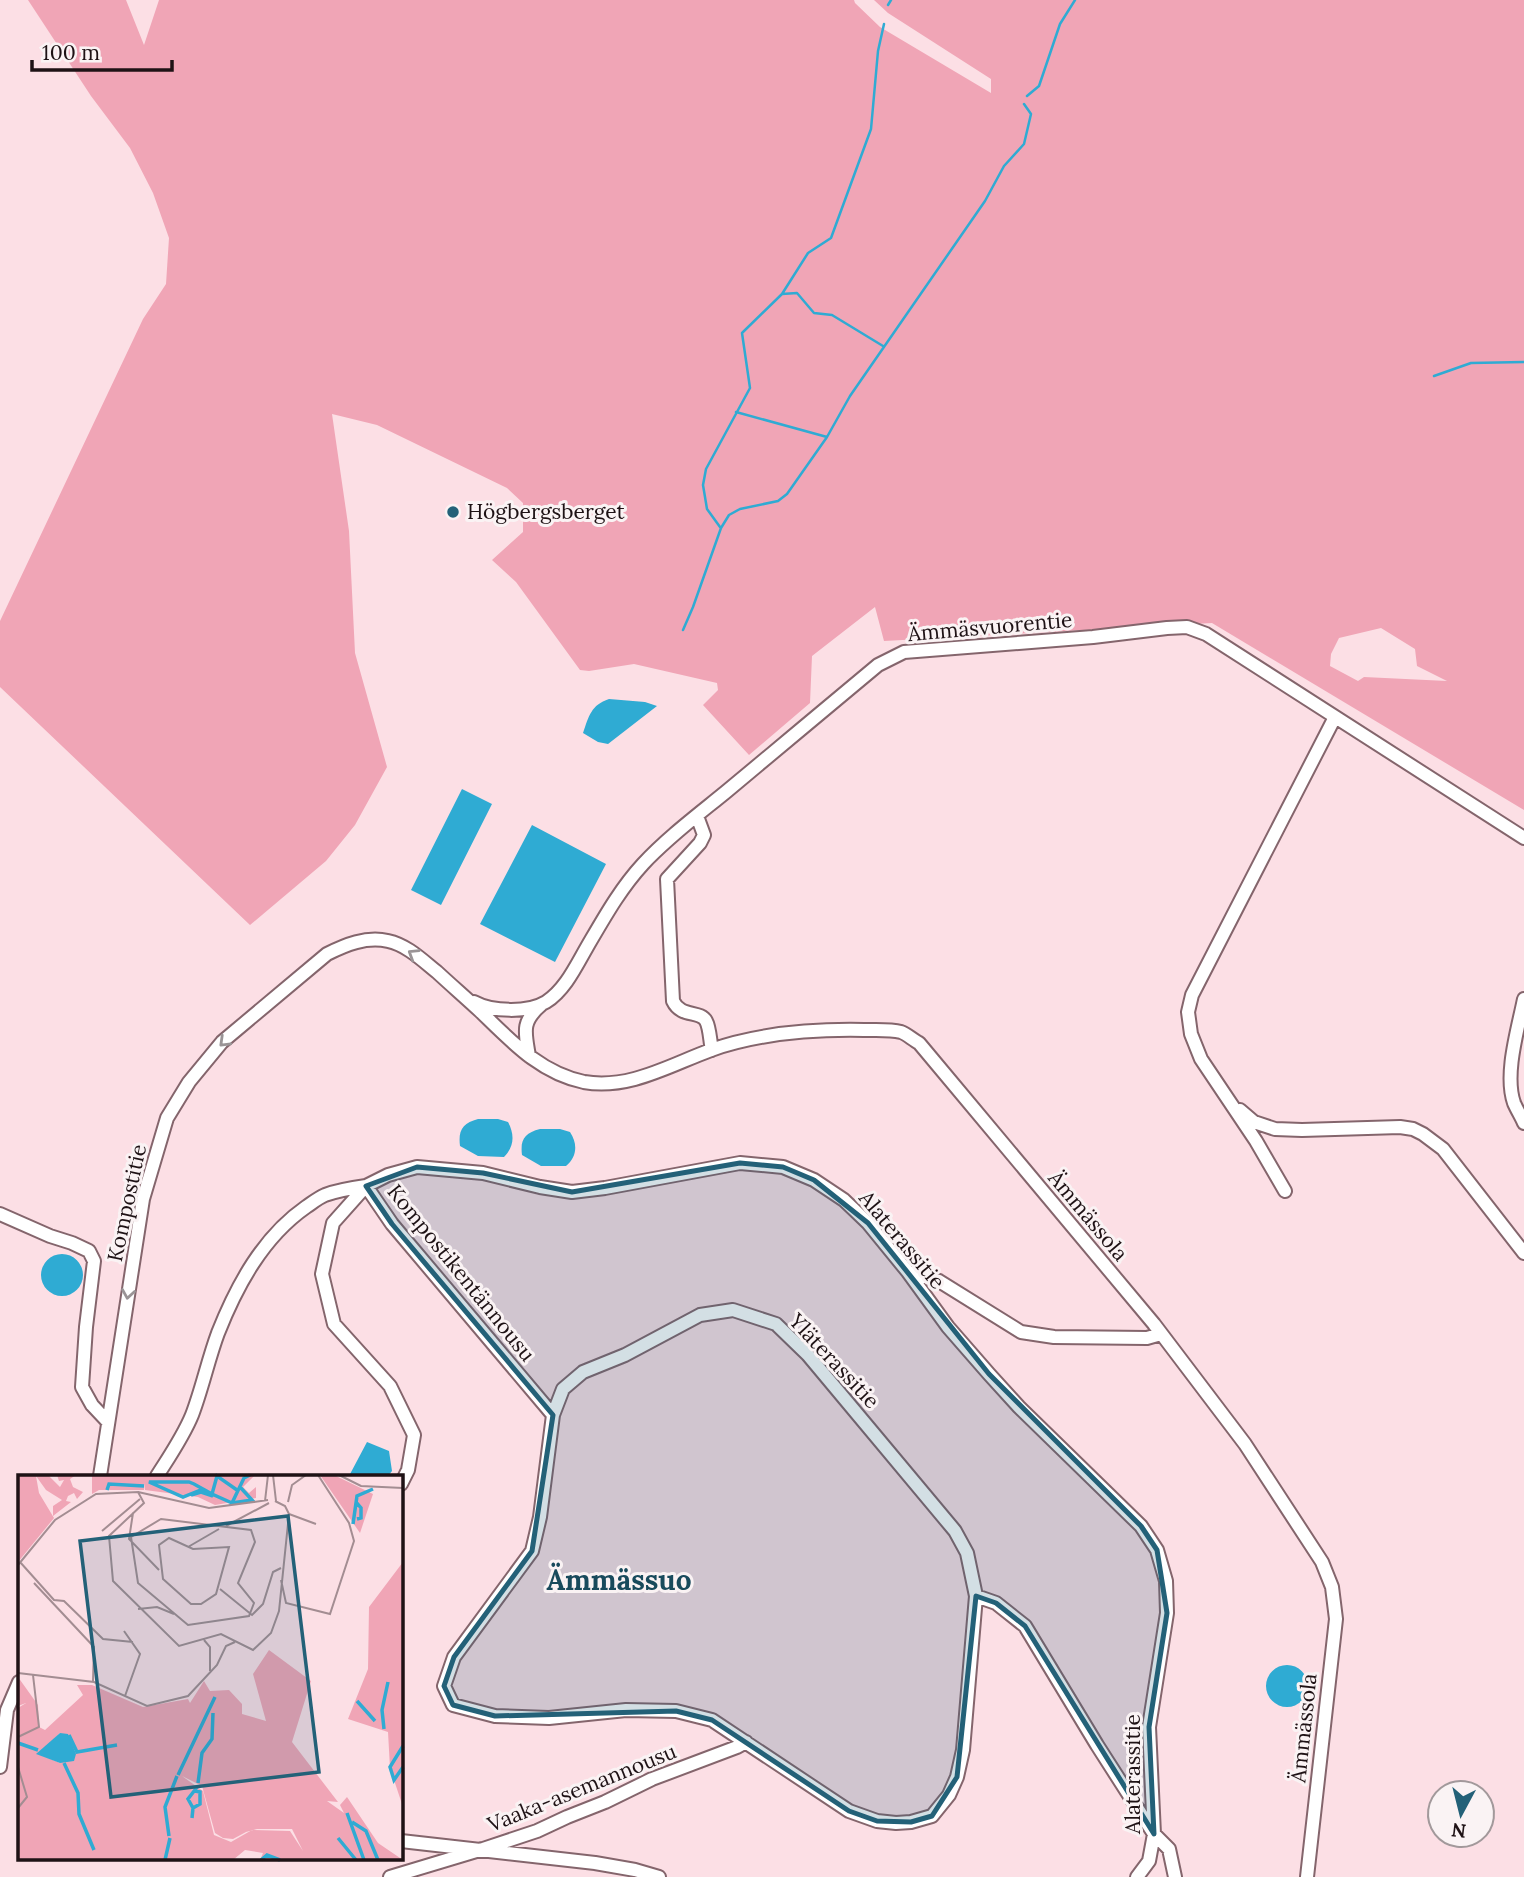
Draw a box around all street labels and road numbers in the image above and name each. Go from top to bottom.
street label: Ämmäsvuorentie [906,606,1073,647]
street label: Kompostitie [101,1142,152,1264]
street label: Ämmässola [1042,1164,1134,1267]
street label: Kompostikentännousu [382,1179,541,1367]
street label: Alaterassitie [853,1184,951,1294]
street label: Yläterassitie [783,1307,885,1414]
street label: Ämmässola [1284,1672,1323,1785]
street label: Alaterassitie [1119,1714,1146,1835]
street label: Vaaka-asemannousu [482,1737,680,1838]

